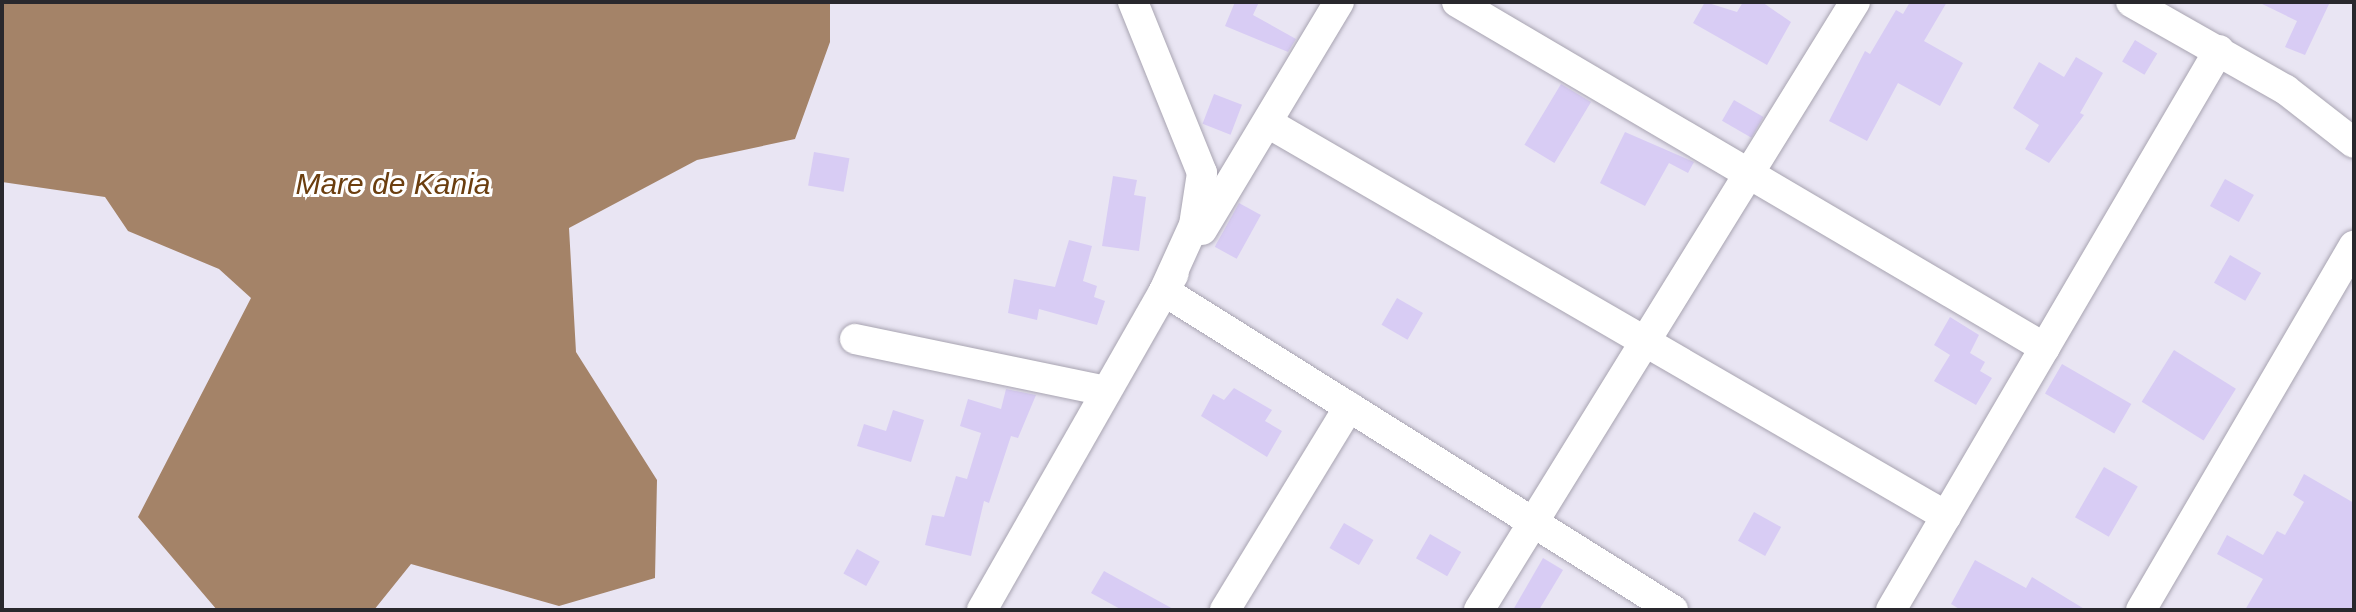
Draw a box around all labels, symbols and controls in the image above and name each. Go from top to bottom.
water label: Mare de Kania [295,166,491,202]

